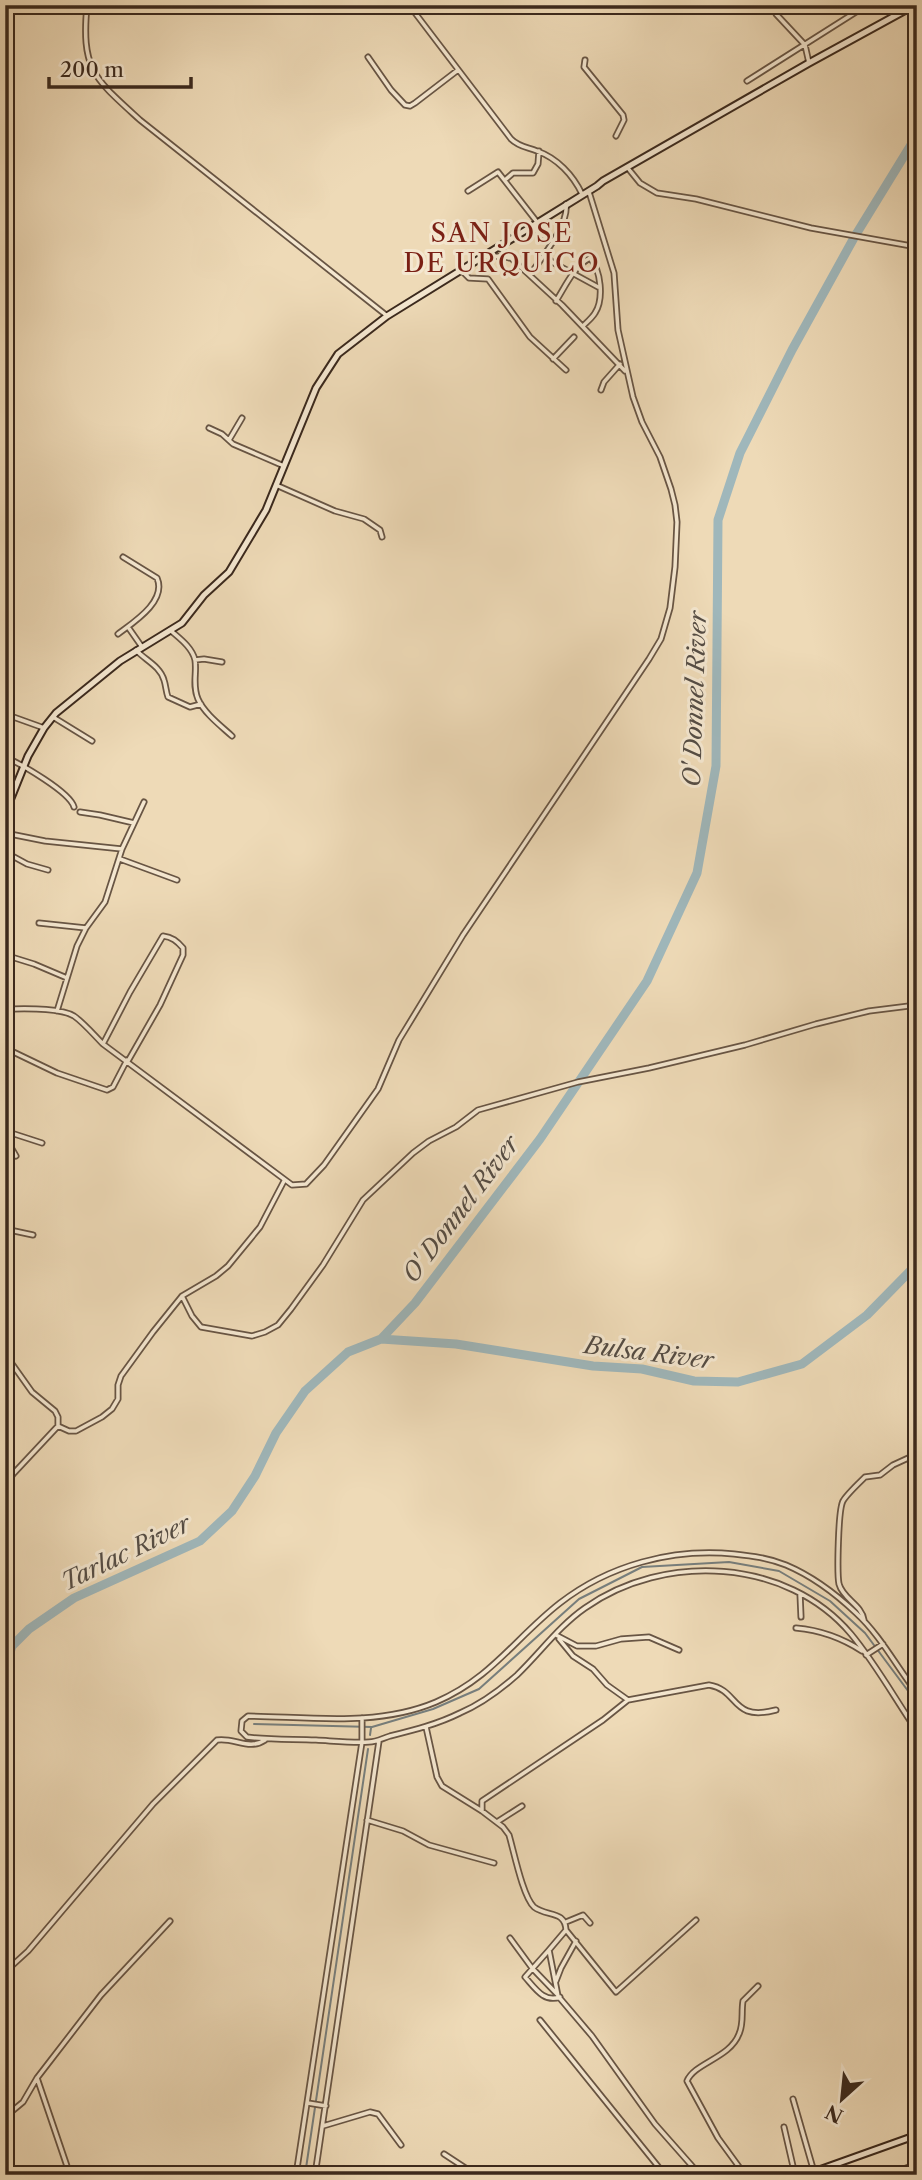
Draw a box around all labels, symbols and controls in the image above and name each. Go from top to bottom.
scale bar [49,46,191,90]
text: 200 m [60,57,124,82]
district label: SAN JOSE DE URQUICO [403,217,601,279]
water label: O' Donnel River [677,609,712,787]
water label: O' Donnel River [396,1128,526,1288]
water label: Bulsa River [581,1330,717,1375]
water label: Tarlac River [56,1508,197,1596]
north arrow [806,2064,876,2134]
text: N [822,2100,847,2128]

